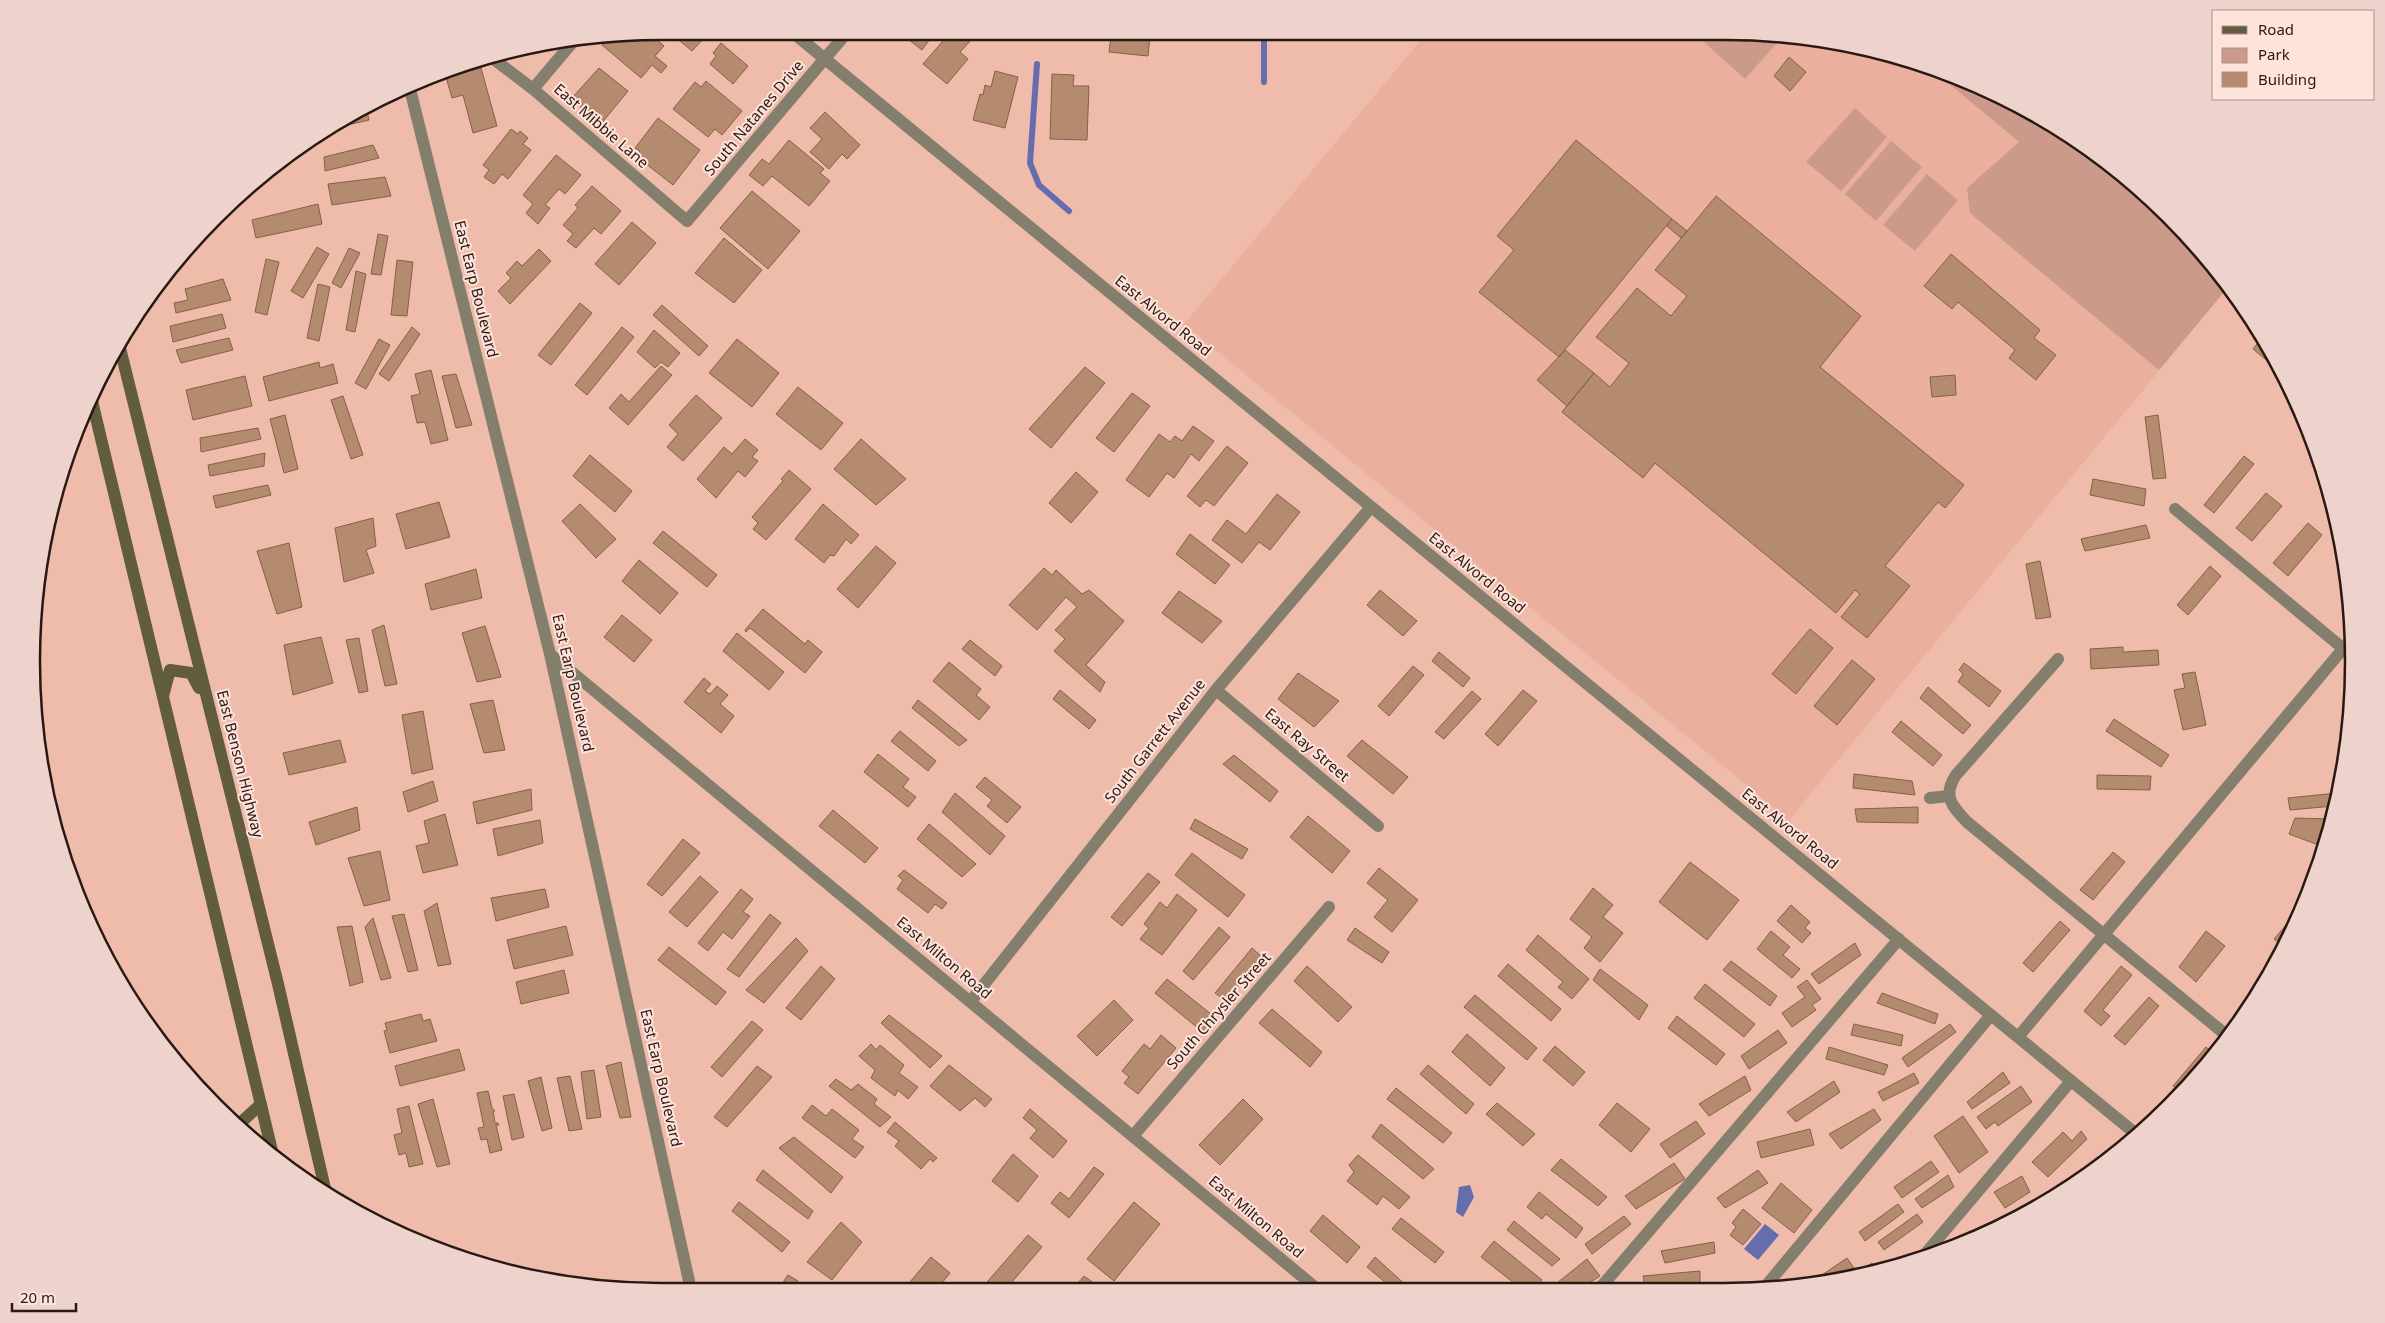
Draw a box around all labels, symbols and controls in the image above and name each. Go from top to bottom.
legend [2212,10,2375,100]
text: Road [2258,19,2294,39]
text: Park [2258,44,2290,64]
street label: South Natanes Drive [699,55,807,179]
text: Building [2258,69,2316,89]
street label: East Mibbie Lane [550,79,653,172]
street label: East Earp Boulevard [450,218,504,359]
street label: East Alvord Road [1111,270,1216,360]
street label: East Alvord Road [1425,527,1530,617]
street label: East Earp Boulevard [548,612,600,754]
street label: South Garrett Avenue [1099,674,1209,807]
street label: East Benson Highway [213,688,269,840]
street label: East Ray Street [1261,703,1355,786]
street label: East Alvord Road [1738,783,1843,873]
street label: East Milton Road [893,912,996,1003]
street label: South Chrysler Street [1162,947,1275,1073]
street label: East Earp Boulevard [636,1007,688,1149]
street label: East Milton Road [1205,1171,1308,1262]
scale bar [12,1280,76,1312]
text: 20 m [20,1287,55,1307]

